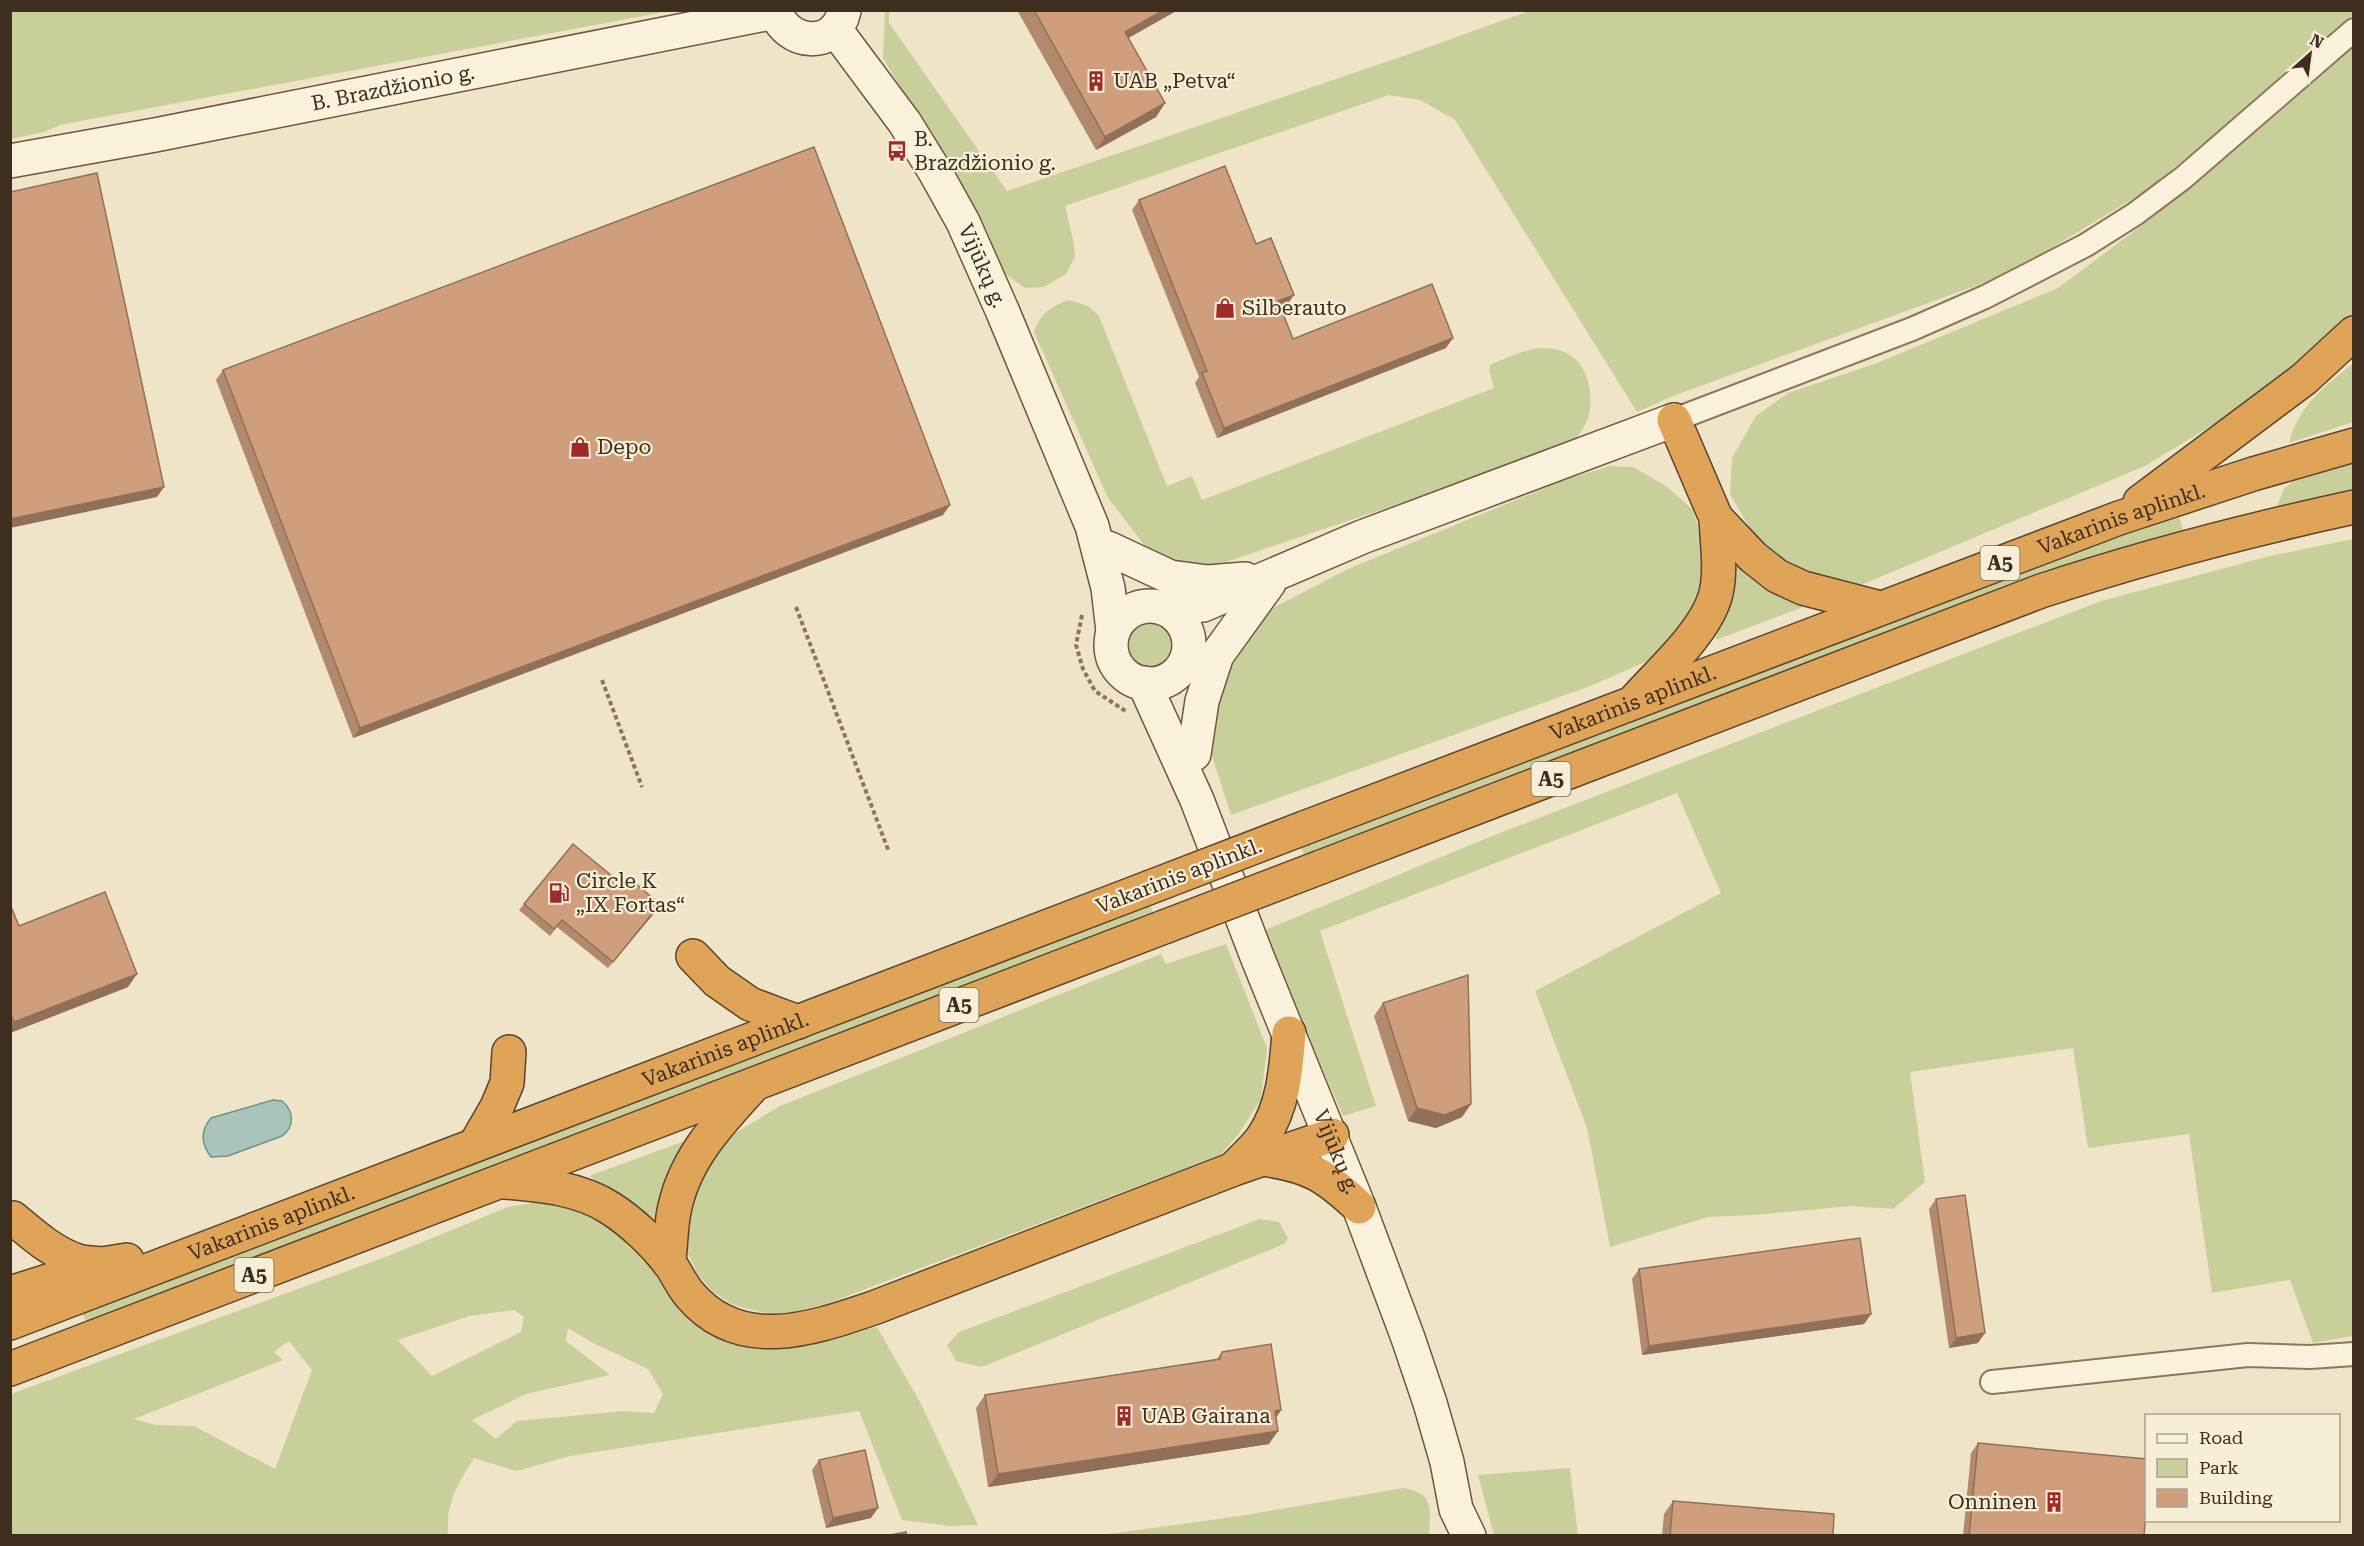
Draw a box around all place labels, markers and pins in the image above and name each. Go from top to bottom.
building icon: UAB „Petva“ [1084,69,1108,93]
place label: UAB „Petva“ [1113,69,1236,93]
place label: B. Brazdžionio g. [914,127,1056,175]
bus stop icon: B. Brazdžionio g. [885,139,909,163]
shop icon: Silberauto [1213,296,1237,320]
place label: Silberauto [1242,296,1347,320]
shop icon: Depo [568,435,592,459]
place label: Depo [597,435,652,459]
place label: Circle K „IX Fortas“ [576,869,685,917]
fuel station icon: Circle K „IX Fortas“ [547,881,571,905]
building icon: UAB Gairana [1112,1404,1136,1428]
place label: UAB Gairana [1141,1404,1271,1428]
place label: Onninen [1948,1490,2037,1514]
building icon: Onninen [2042,1490,2066,1514]

